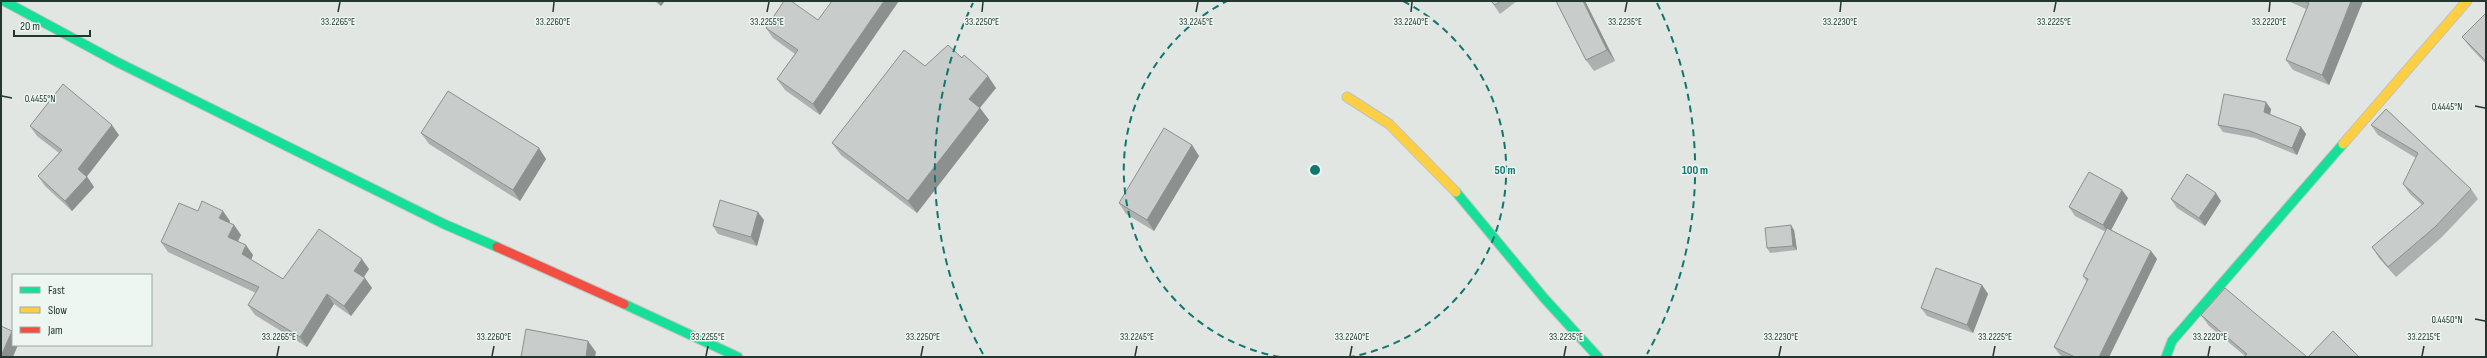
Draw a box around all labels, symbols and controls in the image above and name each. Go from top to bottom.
scale bar [14,12,90,38]
text: 33.2265°E [321,16,355,28]
text: 33.2260°E [536,16,570,28]
text: 33.2255°E [750,16,784,28]
text: 33.2250°E [965,16,999,28]
text: 33.2245°E [1179,16,1213,28]
text: 33.2240°E [1394,16,1428,28]
text: 33.2235°E [1608,16,1642,28]
text: 33.2230°E [1823,16,1857,28]
text: 33.2225°E [2037,16,2071,28]
text: 33.2220°E [2252,16,2286,28]
text: 20 m [20,19,40,34]
text: 0.4455°N [25,93,55,105]
text: 0.4445°N [2432,101,2462,113]
centre of rings [1308,163,1322,177]
text: 50 m [1495,163,1515,178]
text: 100 m [1682,163,1708,178]
legend [12,274,152,346]
text: Fast [48,283,65,298]
text: Slow [48,303,67,318]
text: 0.4450°N [2432,314,2463,326]
text: Jam [47,323,63,338]
text: 33.2265°E [262,331,296,343]
text: 33.2260°E [477,331,511,343]
text: 33.2255°E [691,331,725,343]
text: 33.2250°E [906,331,940,343]
text: 33.2245°E [1120,331,1154,343]
text: 33.2240°E [1335,331,1369,343]
text: 33.2235°E [1549,331,1583,343]
text: 33.2230°E [1764,331,1798,343]
text: 33.2225°E [1978,331,2012,343]
text: 33.2220°E [2193,331,2227,343]
text: 33.2215°E [2407,331,2441,343]

